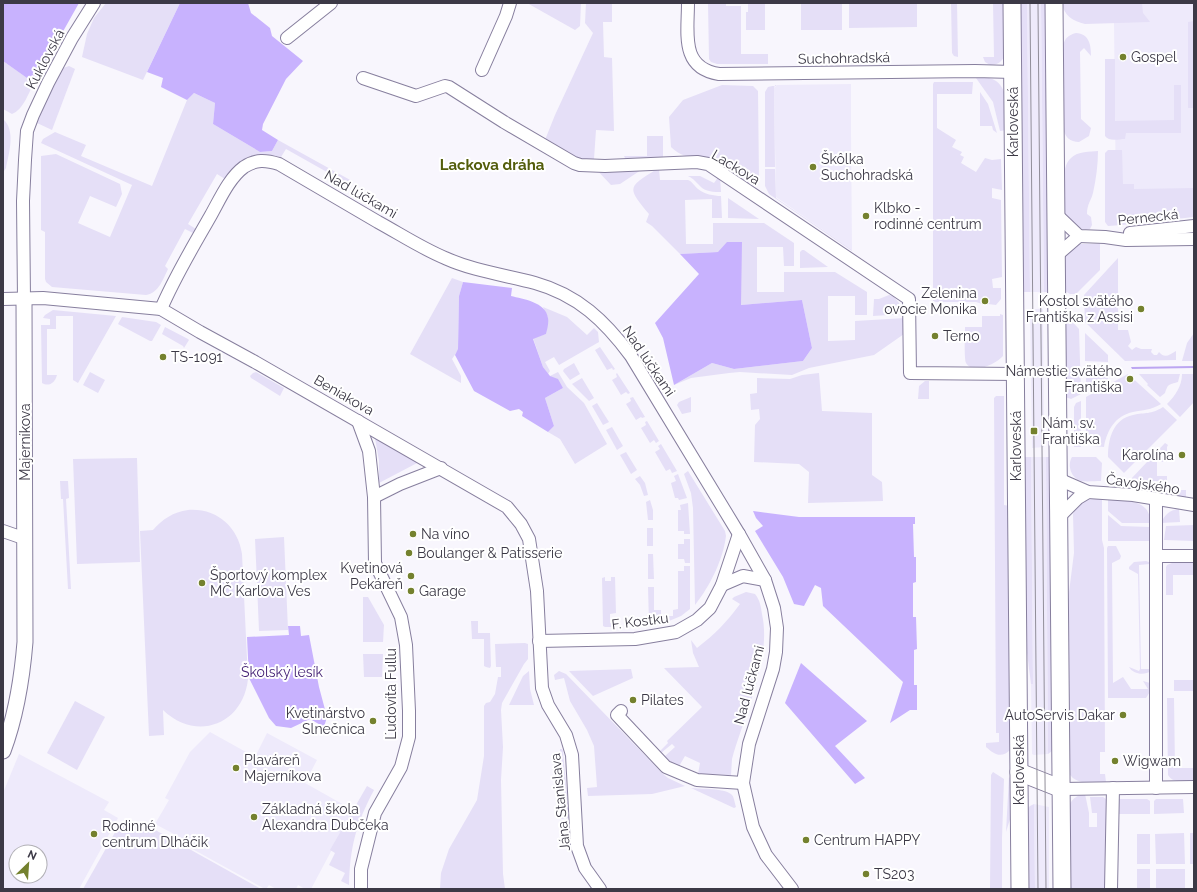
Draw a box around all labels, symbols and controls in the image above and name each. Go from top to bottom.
street label: Kuklovská [23,26,67,92]
street label: Suchohradská [798,49,890,67]
place label: Gospel [1131,49,1177,65]
marker: Gospel [1118,52,1128,62]
street label: Karloveská [1005,87,1021,157]
street label: Lackova [709,146,763,188]
place label: Škôlka Suchohradská [821,149,913,183]
district label: Lackova dráha [440,156,545,174]
marker: Škôlka Suchohradská [808,162,818,172]
street label: Nad lúčkami [322,167,400,221]
place label: Klbko - rodinné centrum [874,200,982,232]
street label: Pernecká [1117,206,1179,228]
marker: Klbko - rodinné centrum [861,211,871,221]
place label: Zelenina ovocie Monika [884,285,977,317]
place label: Kostol svätého Františka z Assisi [1026,293,1133,325]
marker: Zelenina ovocie Monika [980,296,990,306]
marker: Kostol svätého Františka z Assisi [1136,304,1146,314]
street label: Nad lúčkami [620,323,678,399]
place label: Terno [943,328,980,344]
marker: Terno [930,331,940,341]
place label: TS-1091 [171,349,223,365]
marker: TS-1091 [158,352,168,362]
place label: Námestie svätého Františka [1006,363,1122,395]
street label: Beniakova [311,371,377,419]
marker: Námestie svätého Františka [1125,374,1135,384]
street label: Majerníkova [17,403,33,481]
street label: Karloveská [1008,411,1024,481]
place label: Nám. sv. Františka [1042,415,1100,447]
marker: Nám. sv. Františka [1029,426,1039,436]
place label: Karolína [1122,447,1174,463]
marker: Karolína [1177,450,1187,460]
street label: Čavojského [1105,469,1181,497]
place label: Na víno [421,526,470,542]
marker: Na víno [408,529,418,539]
place label: Boulanger & Patisserie [417,545,562,561]
marker: Boulanger & Patisserie [404,548,414,558]
place label: Kvetinová Pekáreň [340,560,403,592]
place label: Športový komplex MČ Karlova Ves [210,565,327,599]
marker: Kvetinová Pekáreň [406,571,416,581]
marker: Športový komplex MČ Karlova Ves [197,578,207,588]
place label: Garage [419,583,466,599]
marker: Garage [406,586,416,596]
street label: F. Kostku [611,610,669,632]
street label: Nad lúčkami [731,644,767,726]
street label: Ľudovíta Fullu [383,648,399,740]
park label: Školský lesík [241,662,324,680]
place label: Pilates [641,692,684,708]
marker: Pilates [628,695,638,705]
place label: Kvetinárstvo Slnečnica [286,705,365,737]
place label: AutoServis Dakar [1005,707,1115,723]
marker: AutoServis Dakar [1118,710,1128,720]
marker: Kvetinárstvo Slnečnica [368,716,378,726]
street label: Karloveská [1011,735,1027,805]
place label: Plaváreň Majerníkova [244,752,321,784]
street label: Jána Stanislava [547,752,573,852]
place label: Wigwam [1123,753,1181,769]
marker: Wigwam [1110,756,1120,766]
marker: Plaváreň Majerníkova [231,763,241,773]
place label: Základná škola Alexandra Dubčeka [262,801,389,833]
marker: Základná škola Alexandra Dubčeka [249,812,259,822]
place label: Rodinné centrum Dlháčik [102,818,209,850]
marker: Rodinné centrum Dlháčik [89,829,99,839]
place label: Centrum HAPPY [814,832,920,848]
marker: Centrum HAPPY [801,835,811,845]
north arrow [8,844,48,884]
text: N [25,848,39,863]
place label: TS203 [874,866,914,882]
marker: TS203 [861,869,871,879]

